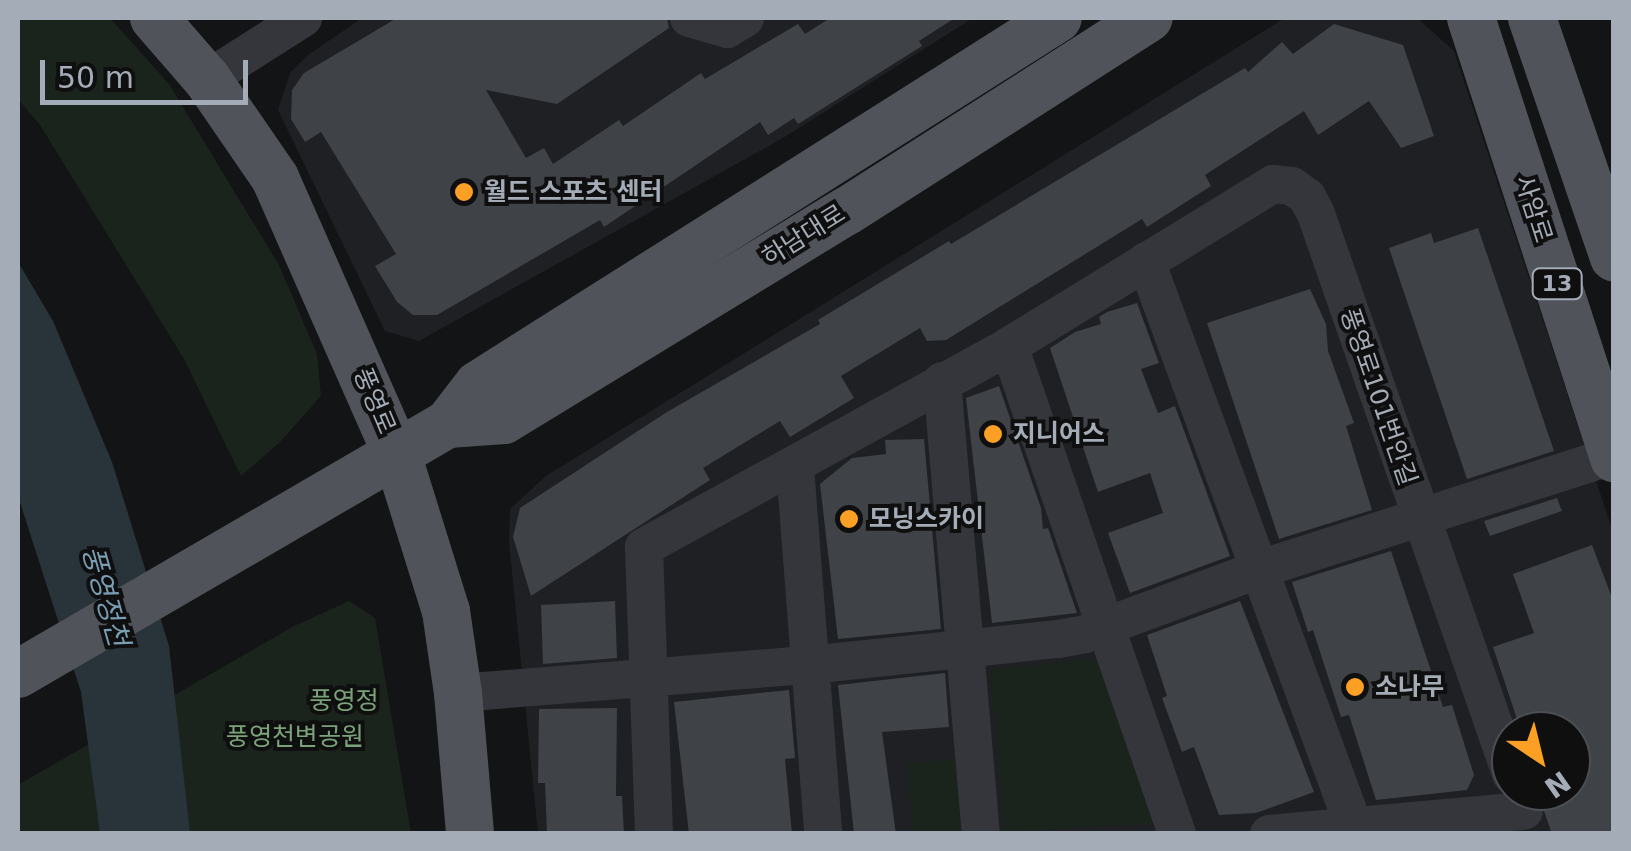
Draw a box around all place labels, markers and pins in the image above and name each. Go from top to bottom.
place label: 월드 스포츠 센터 [484,177,662,207]
marker: 월드 스포츠 센터 [453,181,475,203]
place label: 지니어스 [1013,419,1105,449]
marker: 지니어스 [982,423,1004,445]
place label: 모닝스카이 [869,504,984,534]
marker: 모닝스카이 [838,508,860,530]
place label: 소나무 [1375,672,1444,702]
marker: 소나무 [1344,676,1366,698]

